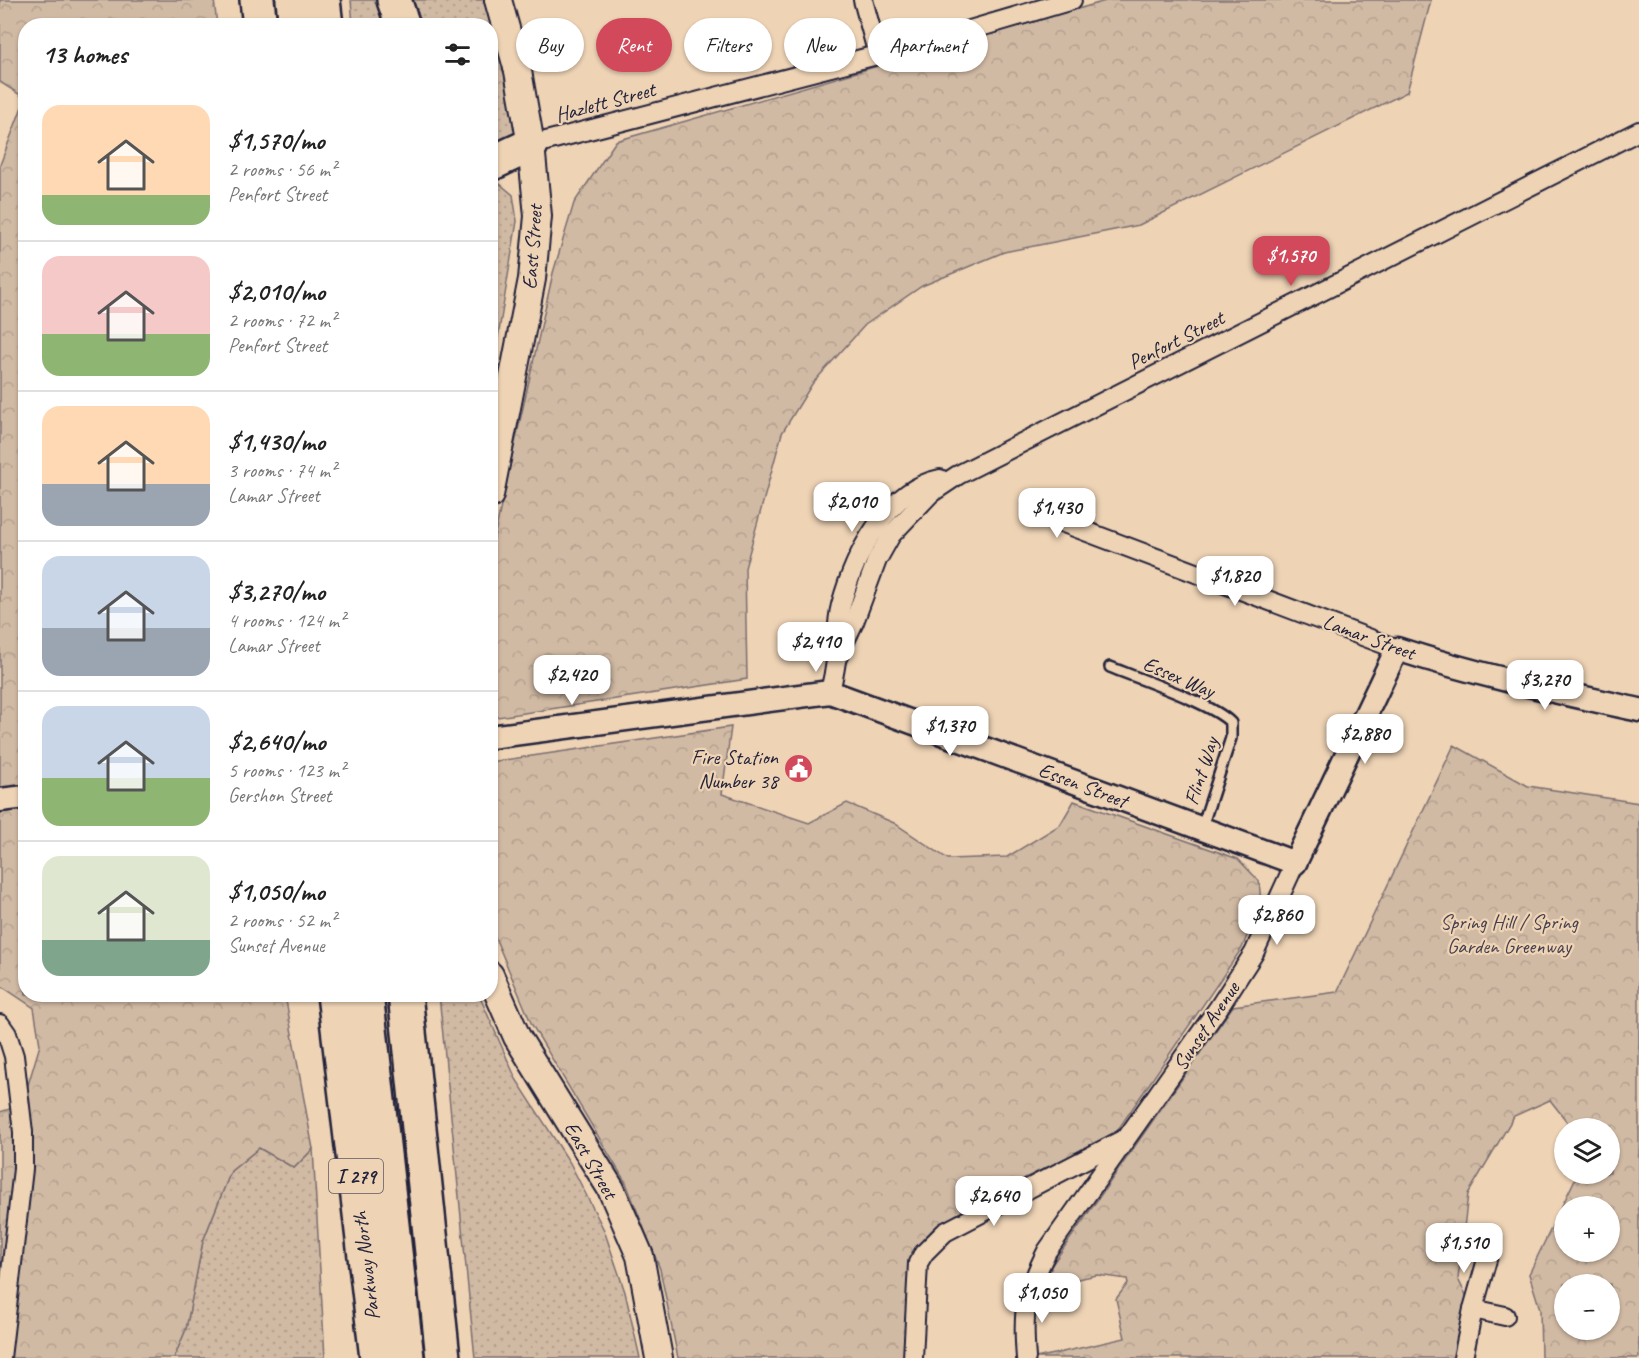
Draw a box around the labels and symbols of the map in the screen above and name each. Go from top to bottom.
street label: Hazlett Street [552,76,660,128]
street label: East Street [516,202,548,290]
pin: $1,570 [1242,236,1340,287]
street label: Penfort Street [1124,304,1230,375]
pin: $2,010 [803,482,901,533]
pin: $1,430 [1008,488,1106,539]
pin: $1,820 [1186,556,1284,607]
street label: Lamar Street [1319,608,1421,666]
pin: $2,410 [767,622,865,673]
street label: Essex Way [1139,650,1220,704]
pin: $2,420 [523,655,621,706]
pin: $3,270 [1496,660,1594,711]
pin: $1,370 [901,706,999,757]
pin: $2,880 [1316,714,1414,765]
street label: Flint Way [1178,732,1225,808]
place label: Fire Station Number 38 [691,744,781,794]
public building icon: Fire Station Number 38 [783,753,815,785]
street label: Essen Street [1035,756,1134,815]
pin: $2,860 [1228,895,1326,946]
park label: Spring Hill / Spring Garden Greenway [1440,909,1580,959]
street label: Sunset Avenue [1167,976,1246,1075]
street label: East Street [559,1117,624,1205]
road number: I 279 [329,1159,383,1193]
pin: $2,640 [945,1176,1043,1227]
street label: Parkway North [346,1209,386,1322]
pin: $1,510 [1415,1223,1513,1274]
pin: $1,050 [993,1273,1091,1324]

